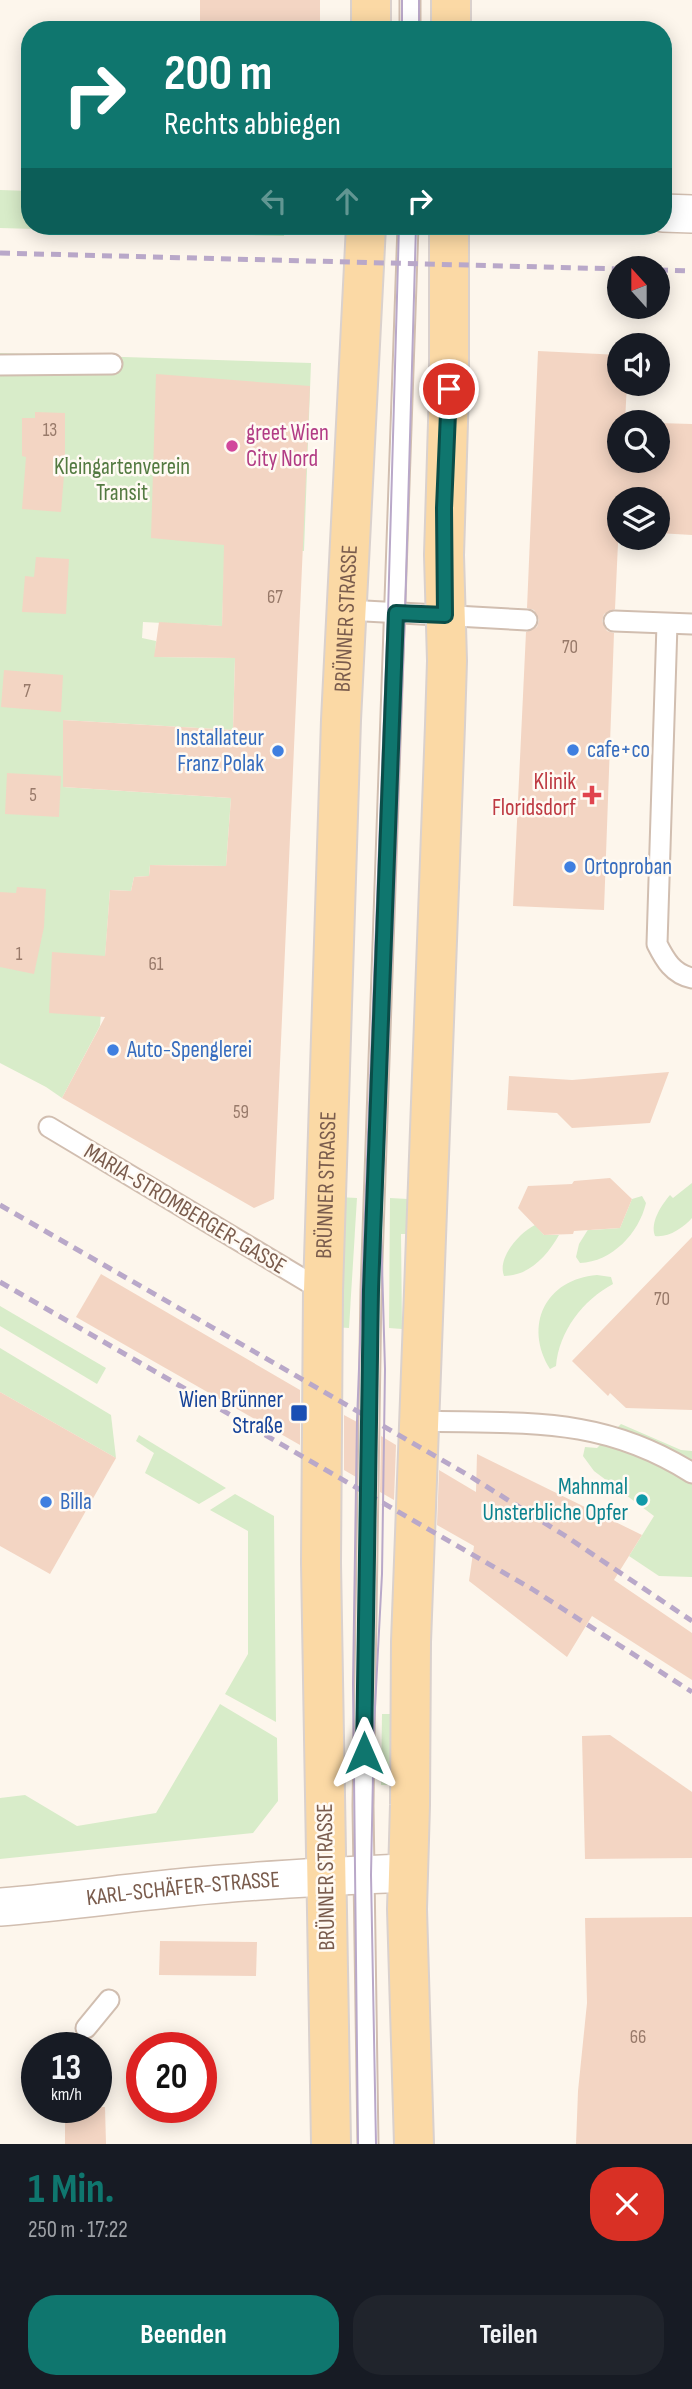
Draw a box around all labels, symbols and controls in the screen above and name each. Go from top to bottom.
text: 200 m [164,45,272,104]
icon: right [49,49,140,140]
text: Rechts abbiegen [164,105,341,144]
icon: left [255,182,293,220]
icon: ahead [328,182,366,220]
icon: right [401,182,439,220]
north arrow [607,256,670,318]
map controls [607,256,670,550]
button: sound [607,333,670,396]
pin [419,359,479,419]
icon: arrive [430,370,468,408]
button: search [607,410,670,473]
house number: 13 [43,419,57,442]
place label: greet Wien City Nord [246,419,329,473]
marker: greet Wien City Nord [224,438,240,454]
park label: Kleingartenverein Transit [54,453,190,507]
button: layers [607,487,670,550]
street label: BRÜNNER STRASSE [328,544,364,693]
house number: 67 [267,586,283,609]
house number: 70 [562,636,578,659]
house number: 7 [23,680,31,703]
place label: Installateur Franz Polak [176,724,264,778]
place label: cafe+co [587,736,650,764]
marker: cafe+co [565,742,581,758]
marker: Installateur Franz Polak [270,743,286,759]
place label: Klinik Floridsdorf [492,768,576,822]
house number: 5 [29,784,37,807]
marker: Klinik Floridsdorf [582,785,602,805]
place label: Ortoproban [584,853,672,881]
marker: Ortoproban [562,859,578,875]
house number: 1 [16,943,23,966]
house number: 61 [149,953,164,976]
place label: Auto-Spenglerei [126,1036,252,1064]
marker: Auto-Spenglerei [105,1042,121,1058]
house number: 59 [233,1101,249,1124]
street label: BRÜNNER STRASSE [310,1111,343,1259]
street label: MARIA-STROMBERGER-GASSE [79,1138,291,1280]
house number: 70 [654,1288,670,1311]
place label: Wien Brünner Straße [179,1386,283,1440]
marker: Wien Brünner Straße [289,1403,309,1423]
place label: Mahnmal Unsterbliche Opfer [483,1473,628,1527]
place label: Billa [60,1488,92,1516]
marker: Mahnmal Unsterbliche Opfer [634,1492,650,1508]
marker: Billa [38,1494,54,1510]
position arrow [327,1716,401,1790]
street label: BRÜNNER STRASSE [311,1803,341,1951]
street label: KARL-SCHÄFER-STRASSE [85,1866,281,1912]
house number: 66 [630,2026,646,2049]
speed limit sign: 20 [126,2032,217,2123]
text: 13 [52,2047,81,2090]
text: km/h [51,2084,82,2105]
text: 1 Min. [28,2164,114,2215]
button: close [590,2167,664,2241]
text: 250 m · 17:22 [28,2216,128,2244]
button: Beenden [28,2295,339,2375]
button: Teilen [353,2295,664,2375]

